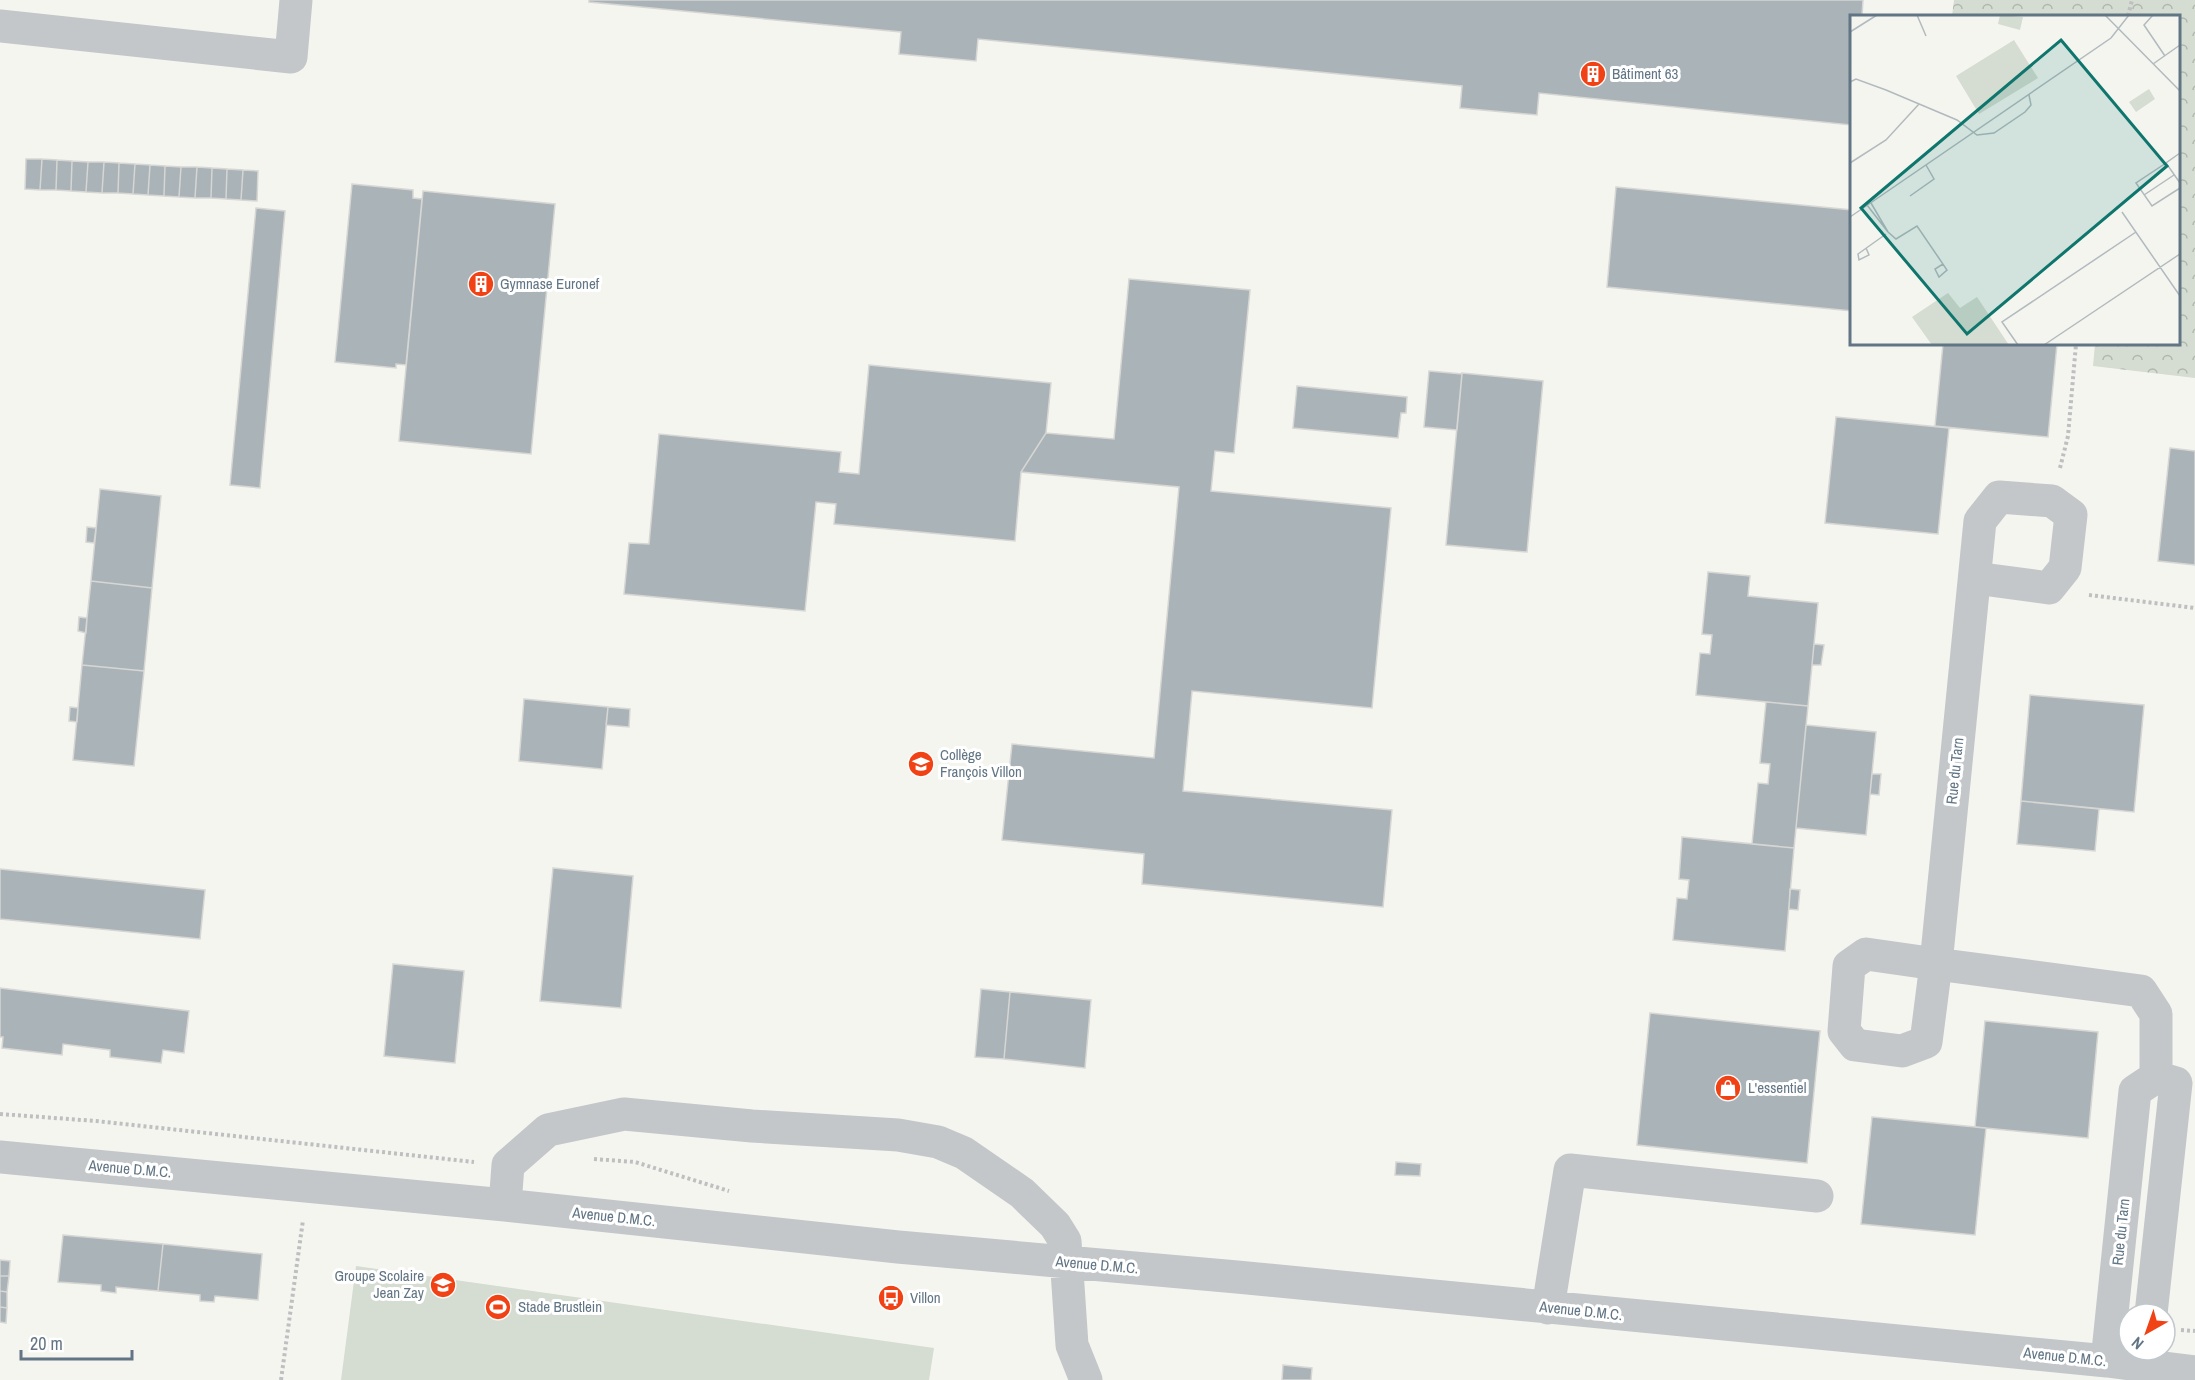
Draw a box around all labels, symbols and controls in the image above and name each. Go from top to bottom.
inset map [1850,15,2180,345]
building icon: Bâtiment 63 [1578,59,1608,89]
place label: Bâtiment 63 [1612,63,1678,84]
building icon: Gymnase Euronef [466,269,496,299]
place label: Gymnase Euronef [500,273,600,294]
street label: Rue du Tarn [1941,737,1968,805]
place label: Collège François Villon [940,744,1022,782]
school or university icon: Collège François Villon [906,749,936,779]
shop icon: L'essentiel [1713,1073,1743,1103]
place label: L'essentiel [1748,1077,1806,1098]
street label: Avenue D.M.C. [87,1154,172,1183]
street label: Rue du Tarn [2107,1198,2134,1266]
street label: Avenue D.M.C. [571,1202,657,1231]
street label: Avenue D.M.C. [1054,1250,1139,1279]
place label: Groupe Scolaire Jean Zay [334,1265,425,1303]
school or university icon: Groupe Scolaire Jean Zay [428,1270,458,1300]
bus stop icon: Villon [876,1283,906,1313]
place label: Villon [910,1287,941,1308]
sports icon: Stade Brustlein [483,1292,513,1322]
place label: Stade Brustlein [518,1296,602,1317]
street label: Avenue D.M.C. [1538,1296,1624,1325]
north arrow [2117,1302,2177,1362]
scale bar [21,1323,132,1361]
text: 20 m [30,1331,63,1356]
text: N [2127,1332,2148,1355]
street label: Avenue D.M.C. [2022,1342,2108,1371]

